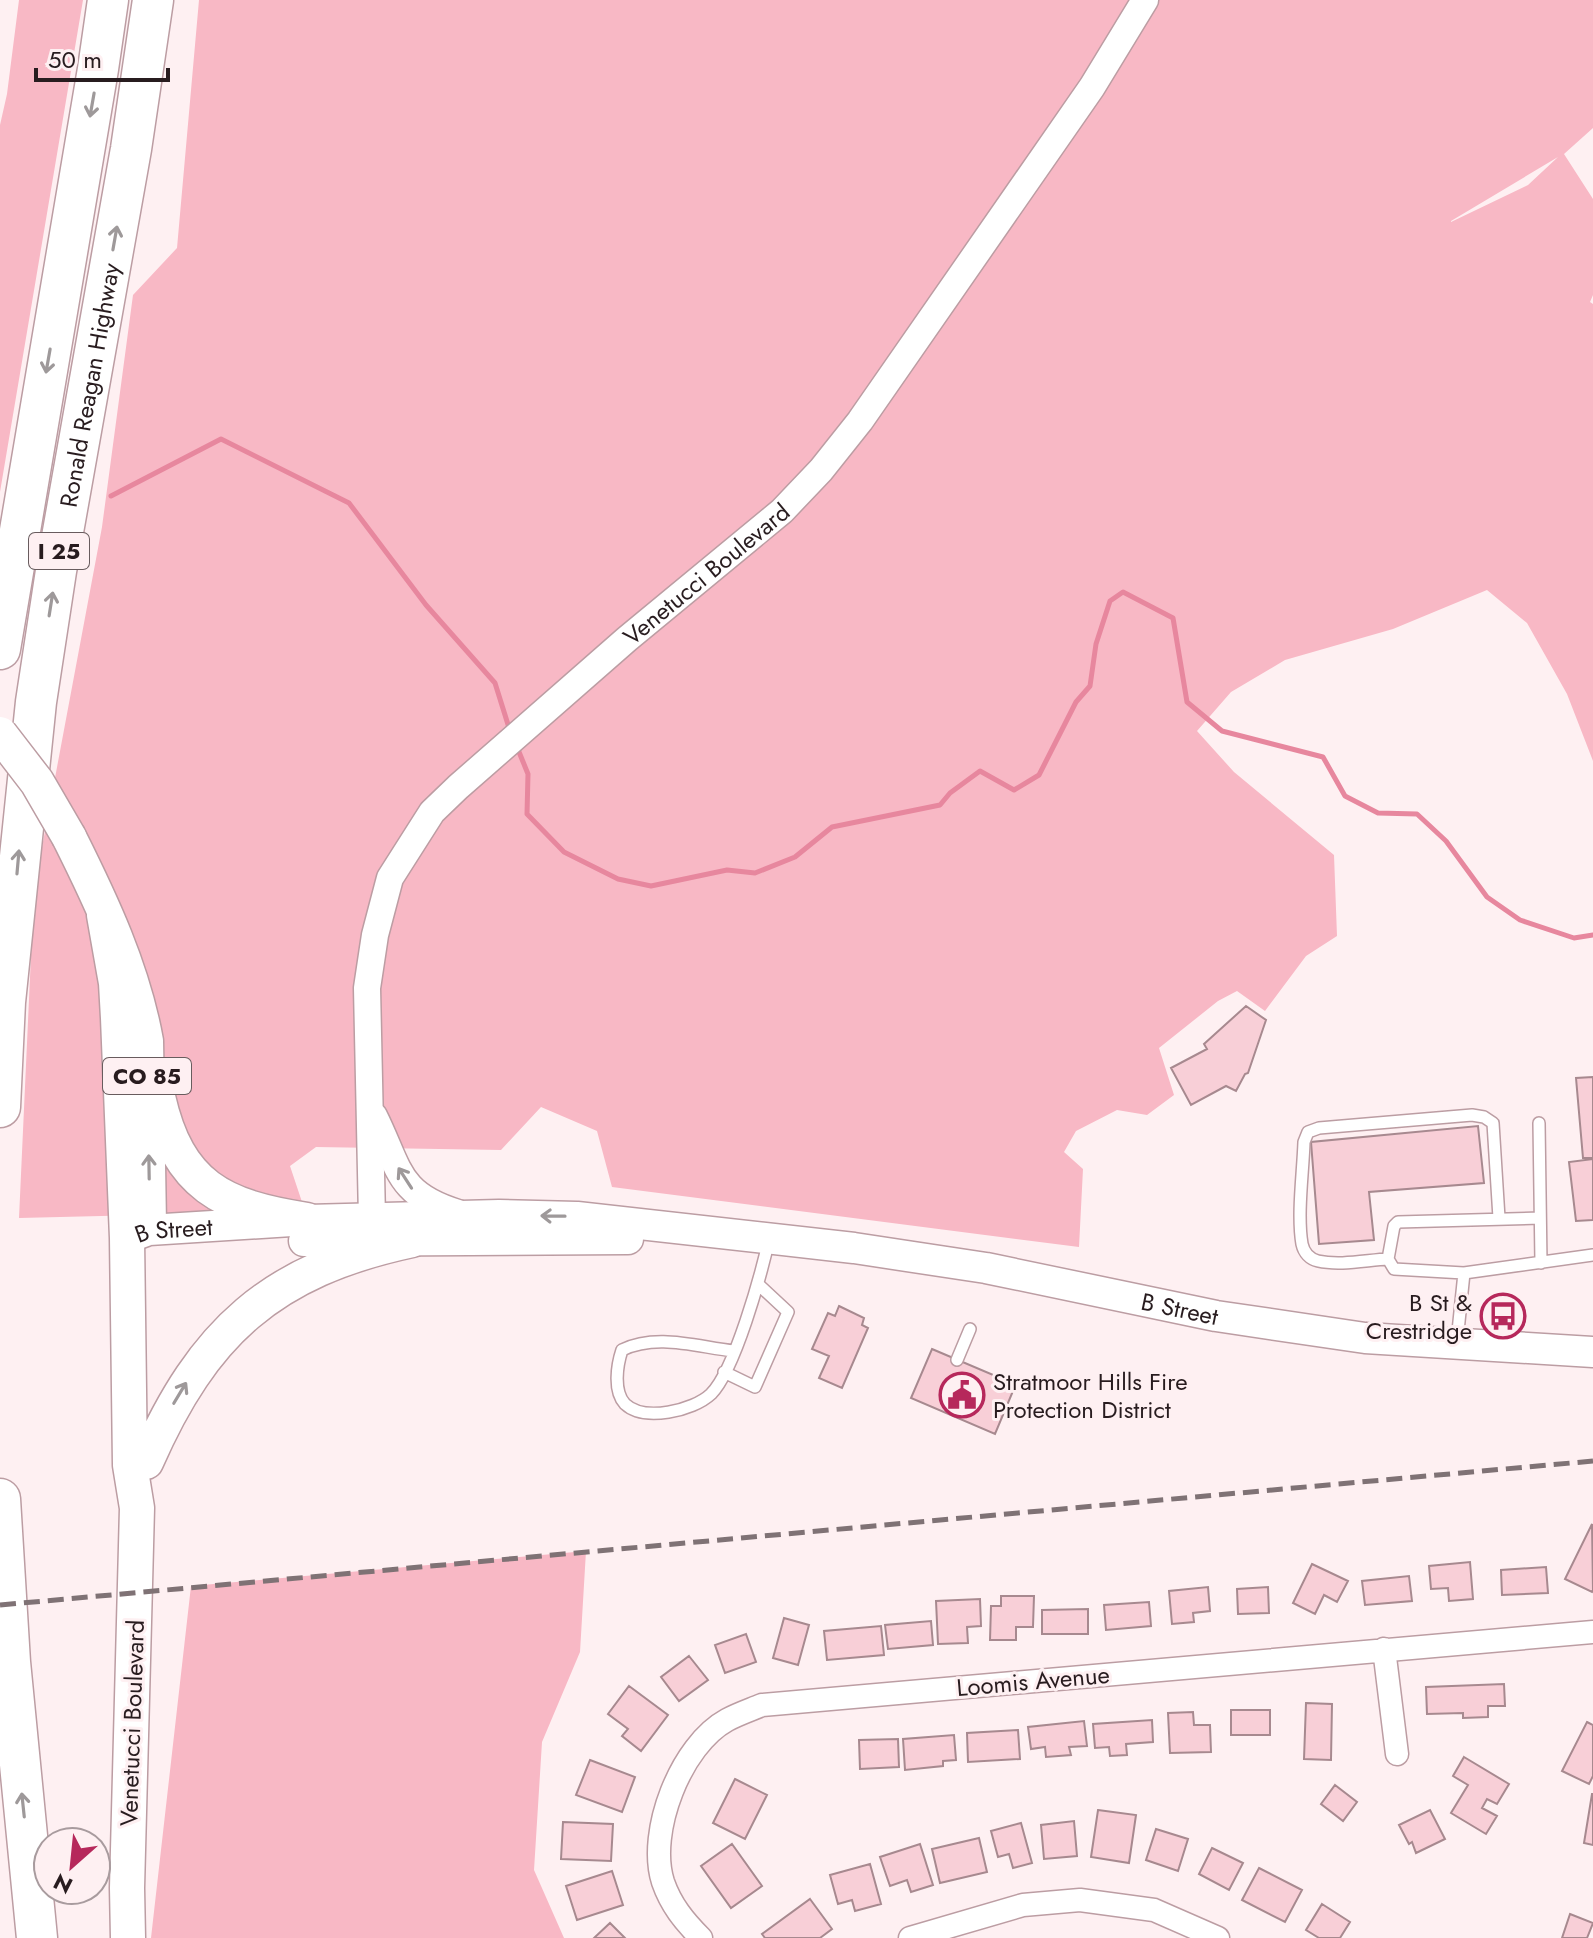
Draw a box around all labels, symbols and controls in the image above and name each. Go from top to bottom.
scale bar [36,32,168,82]
text: 50 m [48,42,102,77]
one-way arrow [84,92,99,117]
one-way arrow [109,226,124,251]
street label: Ronald Reagan Highway [50,260,128,510]
one-way arrow [40,348,55,373]
street label: Venetucci Boulevard [615,494,797,653]
road number: I 25 [29,533,89,569]
one-way arrow [44,592,59,617]
one-way arrow [10,849,25,876]
road number: CO 85 [103,1058,191,1094]
one-way arrow [141,1154,156,1181]
one-way arrow [396,1168,413,1190]
street label: B Street [130,1209,214,1251]
one-way arrow [540,1209,567,1224]
street label: B Street [1138,1283,1222,1334]
place label: B St & Crestridge [1366,1285,1472,1348]
bus stop icon: B St & Crestridge [1479,1292,1527,1340]
place label: Stratmoor Hills Fire Protection District [993,1364,1188,1427]
public building icon: Stratmoor Hills Fire Protection District [938,1371,986,1419]
one-way arrow [173,1382,189,1405]
street label: Venetucci Boulevard [111,1619,153,1827]
street label: Loomis Avenue [955,1657,1111,1705]
one-way arrow [16,1792,31,1819]
north arrow [32,1826,112,1906]
text: N [48,1866,78,1902]

